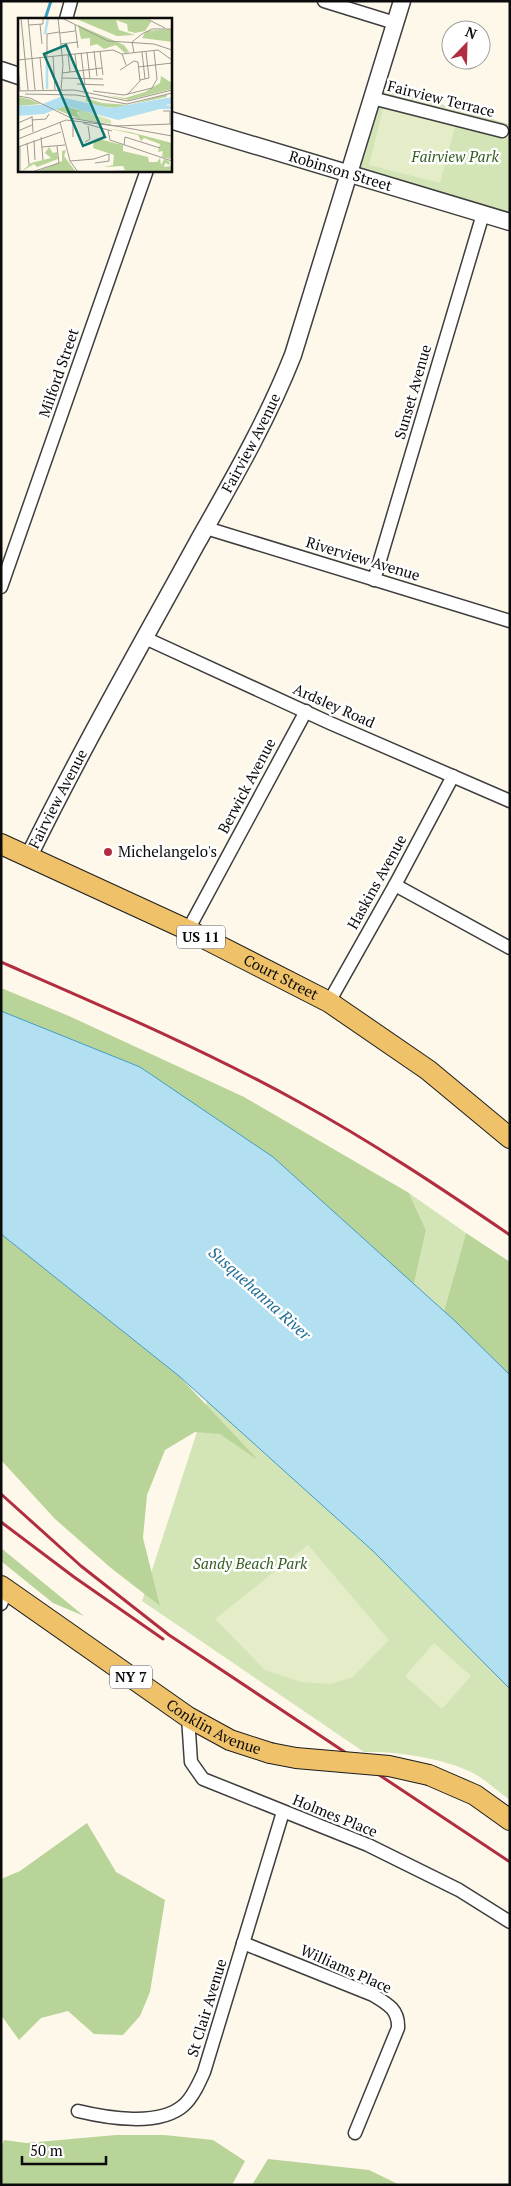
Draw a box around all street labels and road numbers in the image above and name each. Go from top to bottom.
street label: Fairview Terrace [386,75,497,121]
street label: Robinson Street [287,145,395,195]
street label: Milford Street [33,325,83,420]
street label: Sunset Avenue [389,342,435,441]
street label: Fairview Avenue [216,390,284,496]
street label: Riverview Avenue [304,531,423,585]
street label: Ardsley Road [290,678,378,732]
street label: Berwick Avenue [213,734,280,837]
street label: Fairview Avenue [23,745,91,852]
street label: Haskins Avenue [342,831,410,932]
road number: US 11 [177,926,225,949]
street label: Court Street [240,949,322,1004]
road number: NY 7 [110,1665,152,1688]
street label: Conklin Avenue [163,1694,264,1759]
street label: Holmes Place [290,1789,381,1841]
street label: Williams Place [298,1939,395,1997]
street label: St Clair Avenue [182,1956,230,2059]

